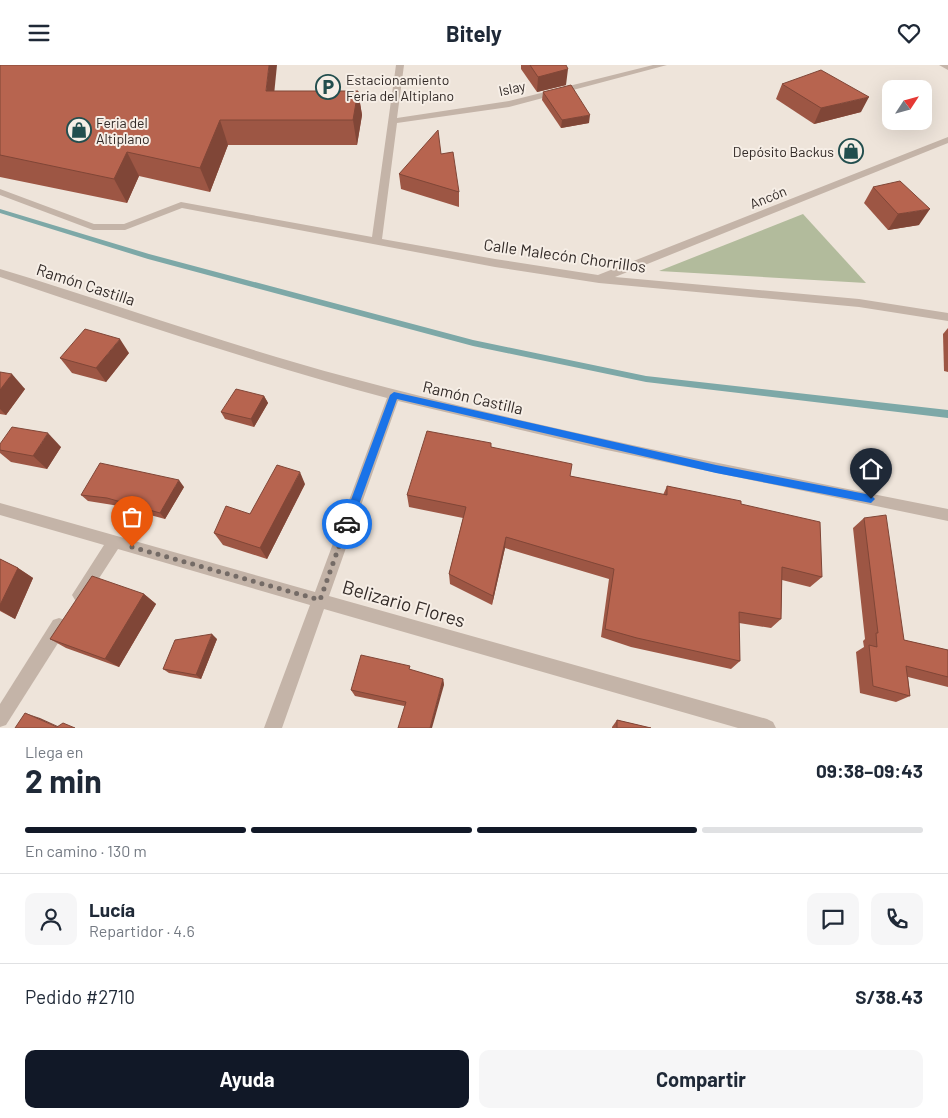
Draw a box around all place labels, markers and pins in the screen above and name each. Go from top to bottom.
place label: Estacionamiento Feria del Altiplano [346,71,454,104]
parking icon: Estacionamiento Feria del Altiplano [315,74,341,100]
place label: Feria del Altiplano [96,114,150,147]
shop icon: Feria del Altiplano [66,117,92,143]
shop icon: Depósito Backus [838,138,864,164]
place label: Depósito Backus [733,143,834,160]
pin [850,448,892,499]
pin [111,496,153,547]

